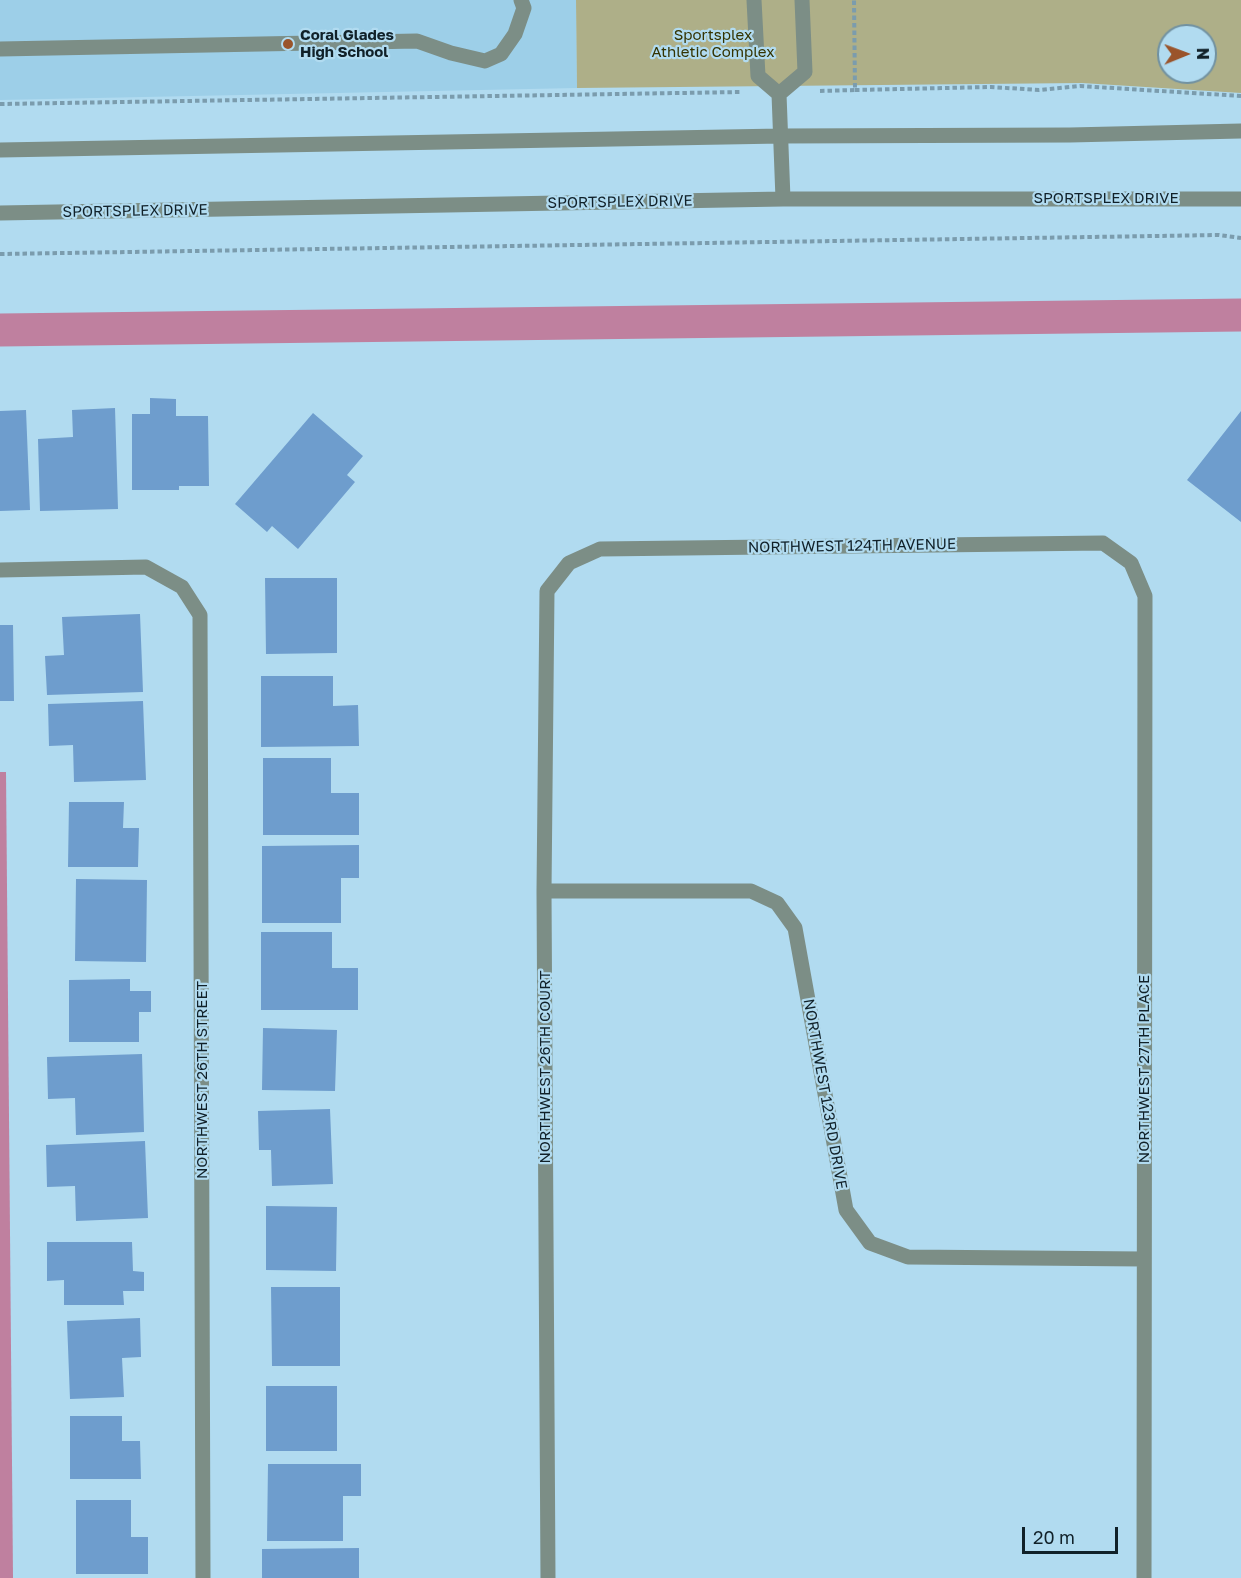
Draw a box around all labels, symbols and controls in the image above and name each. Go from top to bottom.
north arrow [1157,24,1217,84]
place label: Coral Glades High School [300,26,394,61]
park label: Sportsplex Athletic Complex [652,26,774,61]
marker: Coral Glades High School [281,37,295,51]
text: N [1193,47,1213,60]
street label: SPORTSPLEX DRIVE [1033,189,1179,207]
street label: SPORTSPLEX DRIVE [547,192,693,212]
street label: SPORTSPLEX DRIVE [62,201,208,221]
street label: NORTHWEST 124TH AVENUE [748,535,956,557]
street label: NORTHWEST 26TH COURT [536,970,554,1164]
street label: NORTHWEST 27TH PLACE [1135,975,1153,1163]
street label: NORTHWEST 26TH STREET [193,981,211,1179]
street label: NORTHWEST 123RD DRIVE [799,997,851,1191]
scale bar [1025,1515,1121,1553]
text: 20 m [1033,1526,1075,1548]

